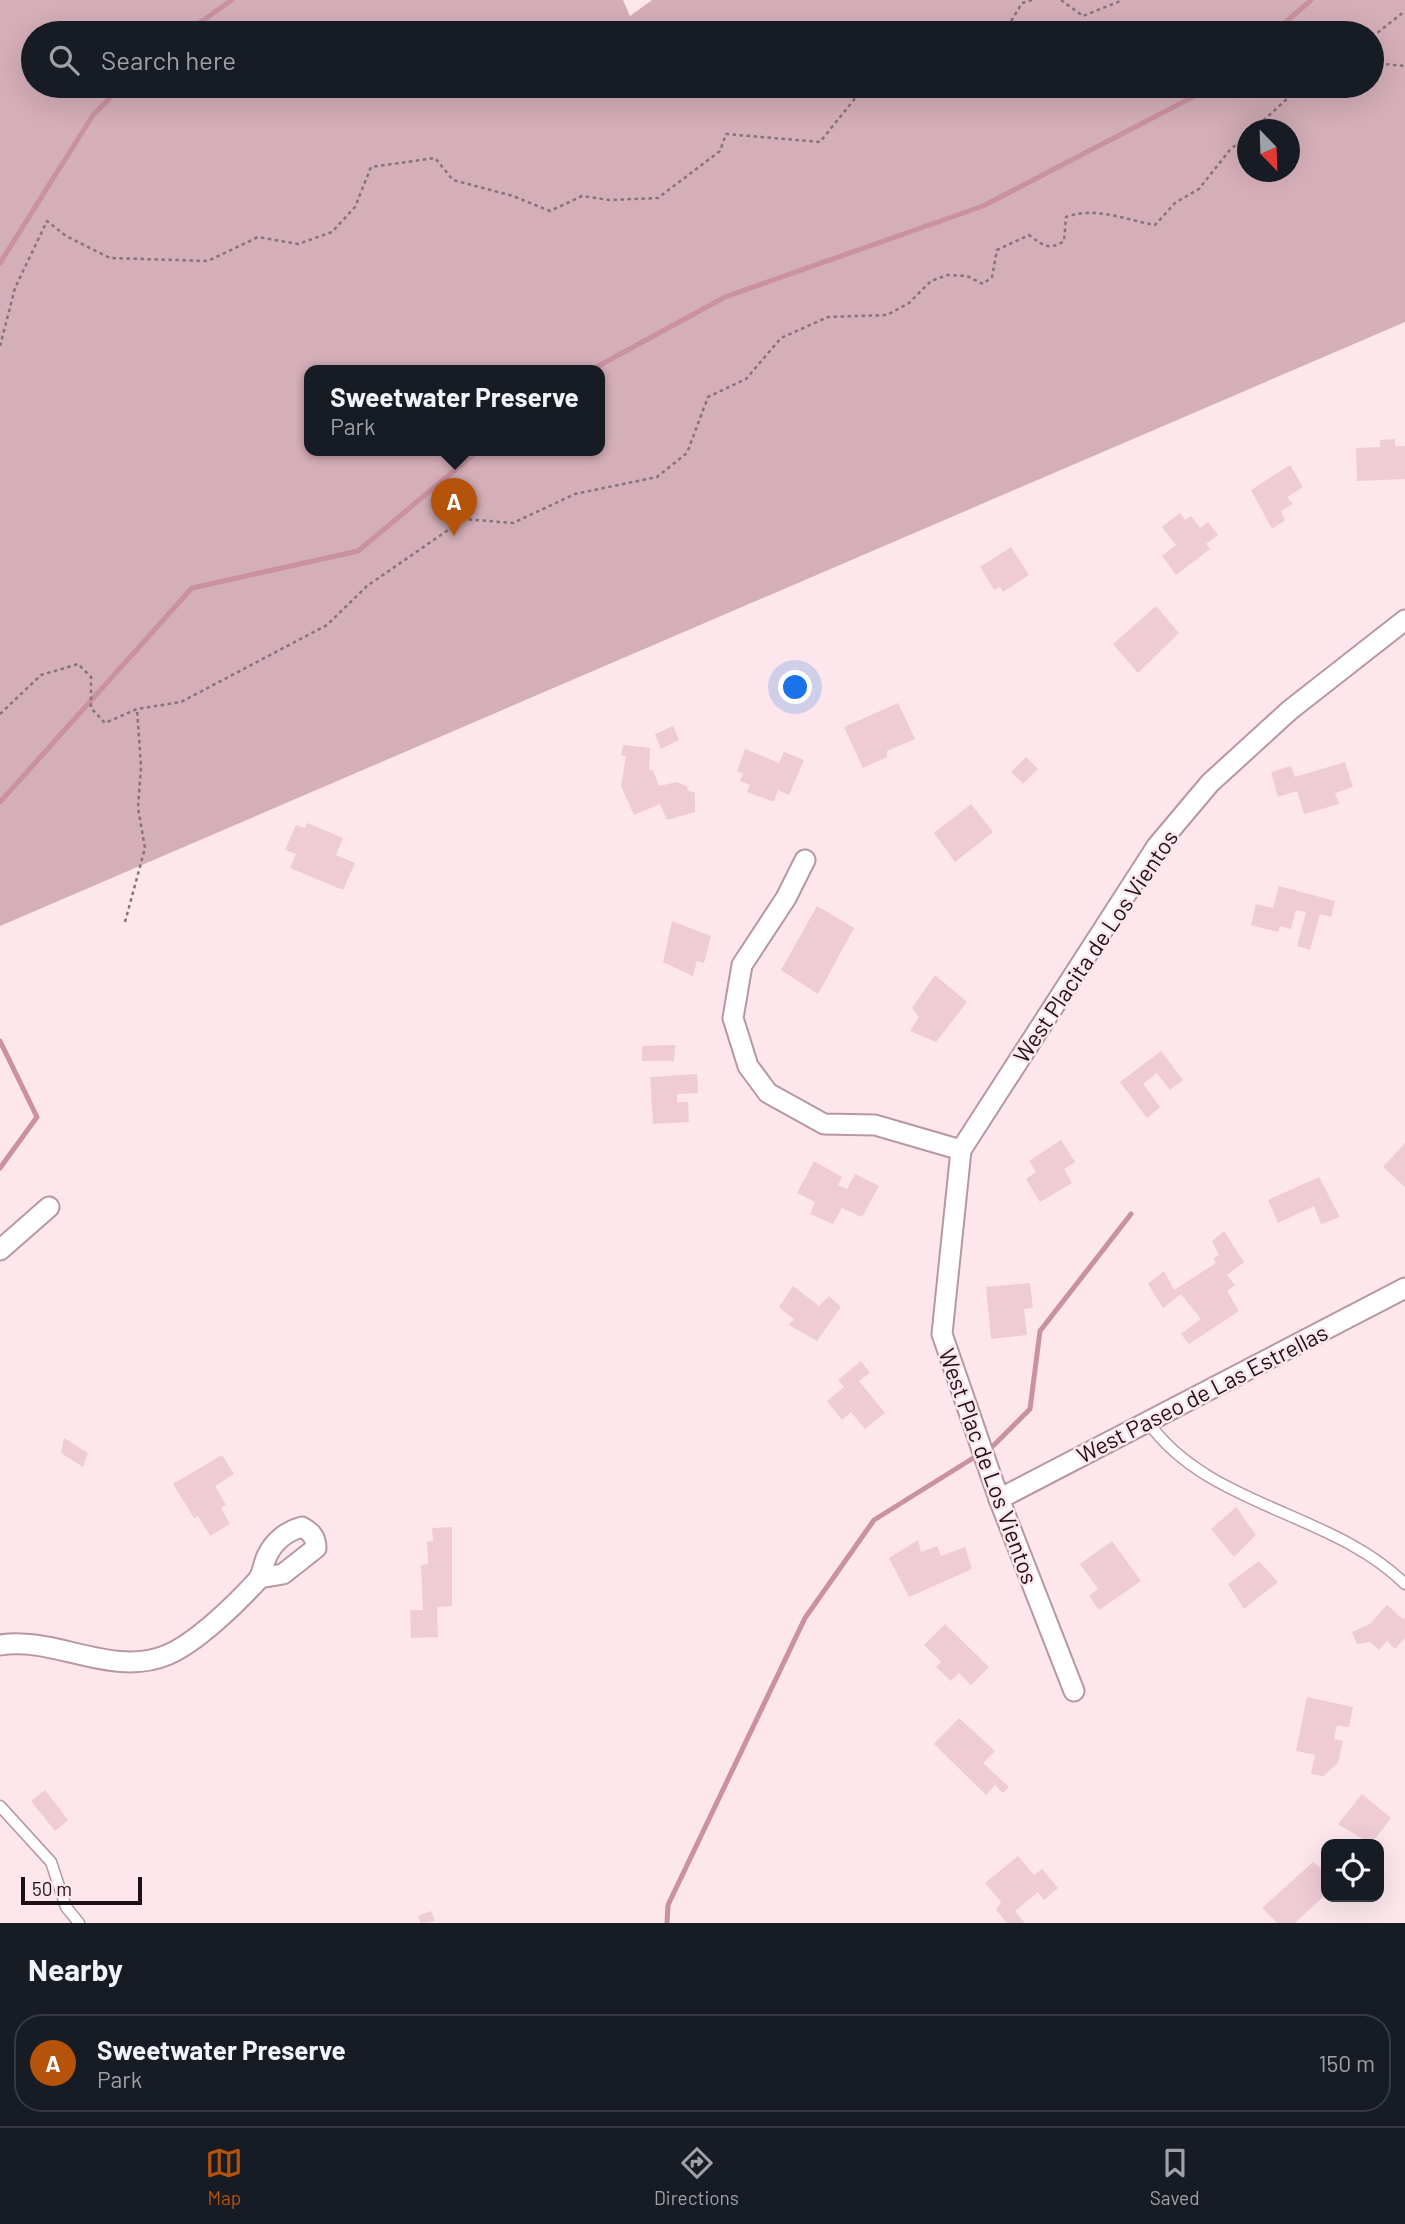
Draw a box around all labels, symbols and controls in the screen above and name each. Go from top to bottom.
search box [21,21,1384,98]
icon: search [45,41,83,79]
text: Search here [101,44,236,75]
north arrow [1237,119,1300,182]
popup [304,365,605,456]
text: Sweetwater Preserve [330,381,579,412]
text: Park [330,412,375,440]
pin: A [431,478,477,536]
your location [778,670,812,704]
street label: West Placita de Los Vientos [1007,824,1183,1068]
street label: West Paseo de Las Estrellas [1072,1317,1332,1469]
street label: West Plac de Los Vientos [933,1344,1045,1588]
map controls [1321,1839,1384,1902]
button: locate [1321,1839,1384,1902]
scale bar [21,1874,142,1906]
text: 50 m [32,1877,72,1900]
text: Nearby [28,1951,123,1987]
text: Sweetwater Preserve [97,2034,346,2065]
text: A [45,2049,61,2077]
text: 150 m [1319,2049,1375,2077]
text: Park [97,2065,142,2093]
tab: Map [205,2144,243,2209]
tab: Directions [654,2144,739,2209]
tab: Saved [1150,2144,1200,2209]

